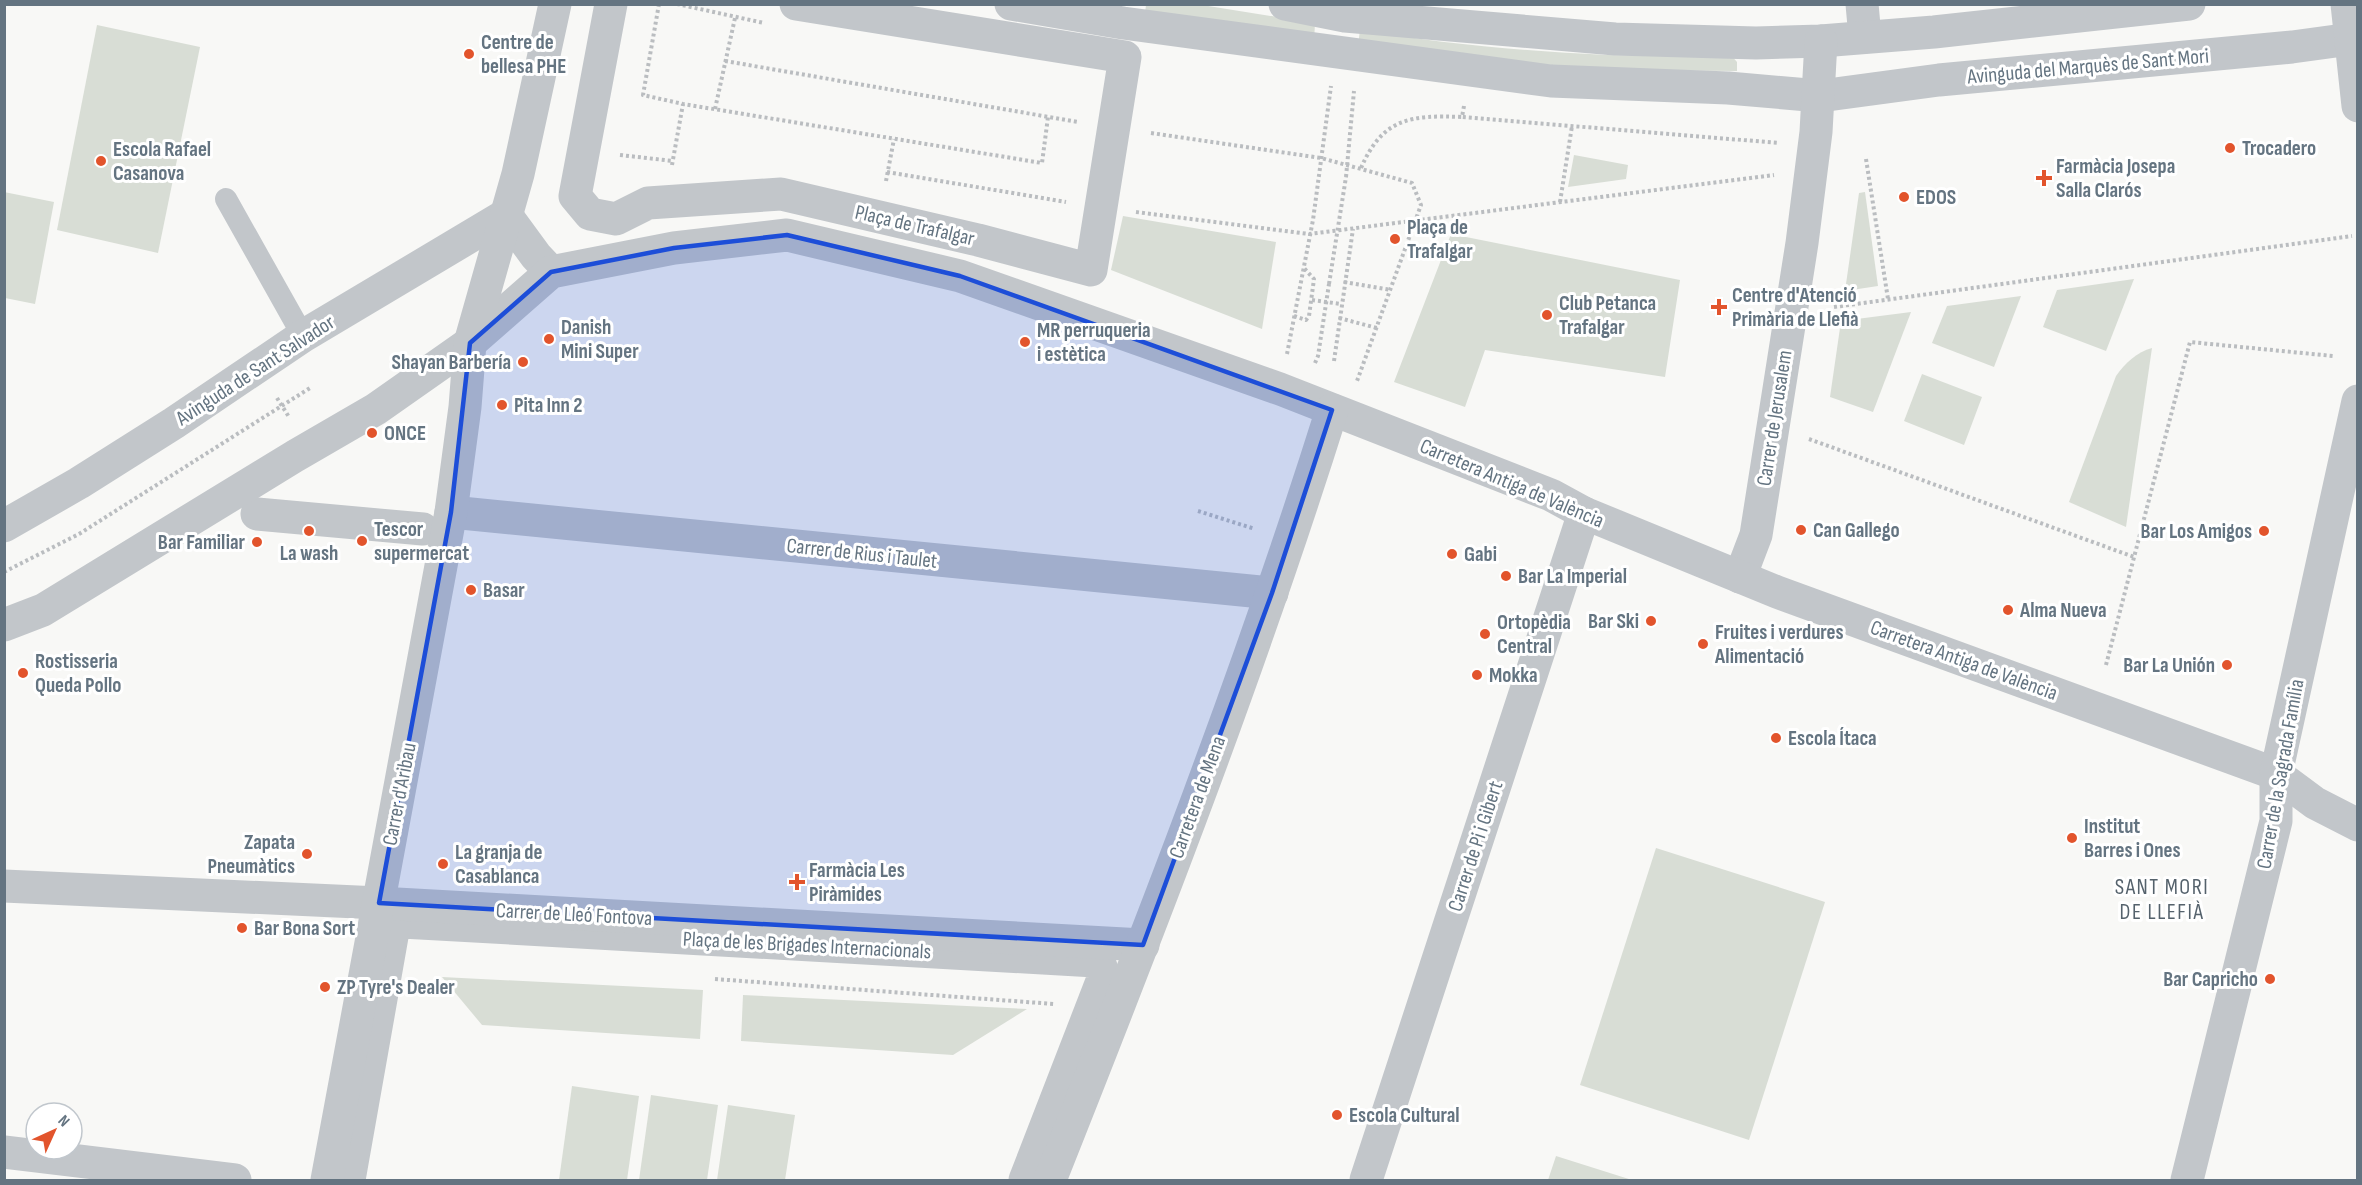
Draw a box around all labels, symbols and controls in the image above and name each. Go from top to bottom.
place label: Centre de bellesa PHE [481,30,566,79]
street label: Avinguda del Marquès de Sant Mori [1965,43,2210,90]
marker: Centre de bellesa PHE [462,47,476,61]
place label: Trocadero [2242,136,2316,161]
place label: Escola Rafael Casanova [113,137,211,186]
marker: Trocadero [2223,141,2237,155]
marker: Escola Rafael Casanova [94,154,108,168]
place label: Farmàcia Josepa Salla Clarós [2056,154,2175,203]
marker: Farmàcia Josepa Salla Clarós [2037,171,2051,185]
place label: EDOS [1916,185,1956,210]
marker: EDOS [1897,190,1911,204]
street label: Plaça de Trafalgar [853,200,977,251]
place label: Plaça de Trafalgar [1407,215,1473,264]
marker: Plaça de Trafalgar [1388,232,1402,246]
place label: Centre d'Atenció Primària de Llefià [1732,283,1859,332]
place label: Club Petanca Trafalgar [1559,291,1656,340]
marker: Centre d'Atenció Primària de Llefià [1710,298,1728,316]
marker: Club Petanca Trafalgar [1540,308,1554,322]
street label: Avinguda de Sant Salvador [170,310,339,432]
place label: Danish Mini Super [561,315,639,364]
place label: MR perruqueria i estètica [1037,318,1151,367]
marker: Danish Mini Super [542,332,556,346]
marker: MR perruqueria i estètica [1018,335,1032,349]
street label: Carrer de Jerusalem [1751,349,1798,488]
place label: Shayan Barbería [391,350,511,375]
marker: Shayan Barbería [516,355,530,369]
place label: Pita Inn 2 [514,393,582,418]
marker: Pita Inn 2 [495,398,509,412]
place label: ONCE [384,421,426,446]
marker: ONCE [365,426,379,440]
street label: Carretera Antiga de València [1416,433,1608,534]
place label: Tescor supermercat [374,517,469,566]
place label: Can Gallego [1813,518,1900,543]
place label: Bar Los Amigos [2141,519,2252,544]
marker: Can Gallego [1794,523,1808,537]
marker: La wash [302,524,316,538]
marker: Bar Los Amigos [2257,524,2271,538]
place label: Bar Familiar [158,530,246,555]
street label: Carrer de Rius i Taulet [785,533,938,574]
marker: Tescor supermercat [355,534,369,548]
marker: Bar Familiar [250,535,264,549]
place label: La wash [280,541,338,566]
place label: Gabi [1464,542,1497,567]
marker: Gabi [1445,547,1459,561]
place label: Bar La Imperial [1518,564,1627,589]
marker: Bar La Imperial [1499,569,1513,583]
place label: Basar [483,578,525,603]
marker: Basar [464,583,478,597]
place label: Alma Nueva [2019,598,2107,623]
marker: Alma Nueva [2001,603,2015,617]
place label: Bar Ski [1588,609,1639,634]
place label: Ortopèdia Central [1497,610,1571,659]
marker: Bar Ski [1644,614,1658,628]
street label: Carretera Antiga de València [1867,615,2061,706]
place label: Fruites i verdures Alimentació [1714,620,1844,669]
marker: Ortopèdia Central [1478,627,1492,641]
marker: Fruites i verdures Alimentació [1696,637,1710,651]
place label: Rostisseria Queda Pollo [35,649,121,698]
place label: Bar La Unión [2123,653,2215,678]
marker: Bar La Unión [2220,658,2234,672]
place label: Mokka [1489,663,1538,688]
marker: Rostisseria Queda Pollo [16,666,30,680]
marker: Mokka [1470,668,1484,682]
street label: Carrer de la Sagrada Família [2252,677,2309,871]
place label: Escola Ítaca [1788,726,1877,751]
marker: Escola Ítaca [1769,731,1783,745]
street label: Carretera de Mena [1164,733,1231,862]
street label: Carrer d'Aribau [377,740,422,848]
street label: Carrer de Pi i Gibert [1443,778,1508,915]
place label: Institut Barres i Ones [2084,814,2181,863]
place label: Zapata Pneumàtics [207,830,295,879]
marker: Institut Barres i Ones [2065,831,2079,845]
place label: La granja de Casablanca [455,840,542,889]
marker: Zapata Pneumàtics [300,847,314,861]
marker: La granja de Casablanca [436,857,450,871]
place label: Farmàcia Les Piràmides [809,858,905,907]
district label: SANT MORI DE LLEFIÀ [2115,874,2209,926]
marker: Farmàcia Les Piràmides [790,875,804,889]
street label: Carrer de Lleó Fontova [495,898,653,931]
place label: Bar Bona Sort [254,916,355,941]
marker: Bar Bona Sort [235,921,249,935]
street label: Plaça de les Brigades Internacionals [682,927,932,964]
place label: Bar Capricho [2163,967,2258,992]
marker: Bar Capricho [2263,972,2277,986]
place label: ZP Tyre's Dealer [337,975,455,1000]
marker: ZP Tyre's Dealer [318,980,332,994]
north arrow [24,1101,84,1161]
place label: Escola Cultural [1349,1103,1460,1128]
marker: Escola Cultural [1330,1108,1344,1122]
text: N [54,1112,73,1131]

